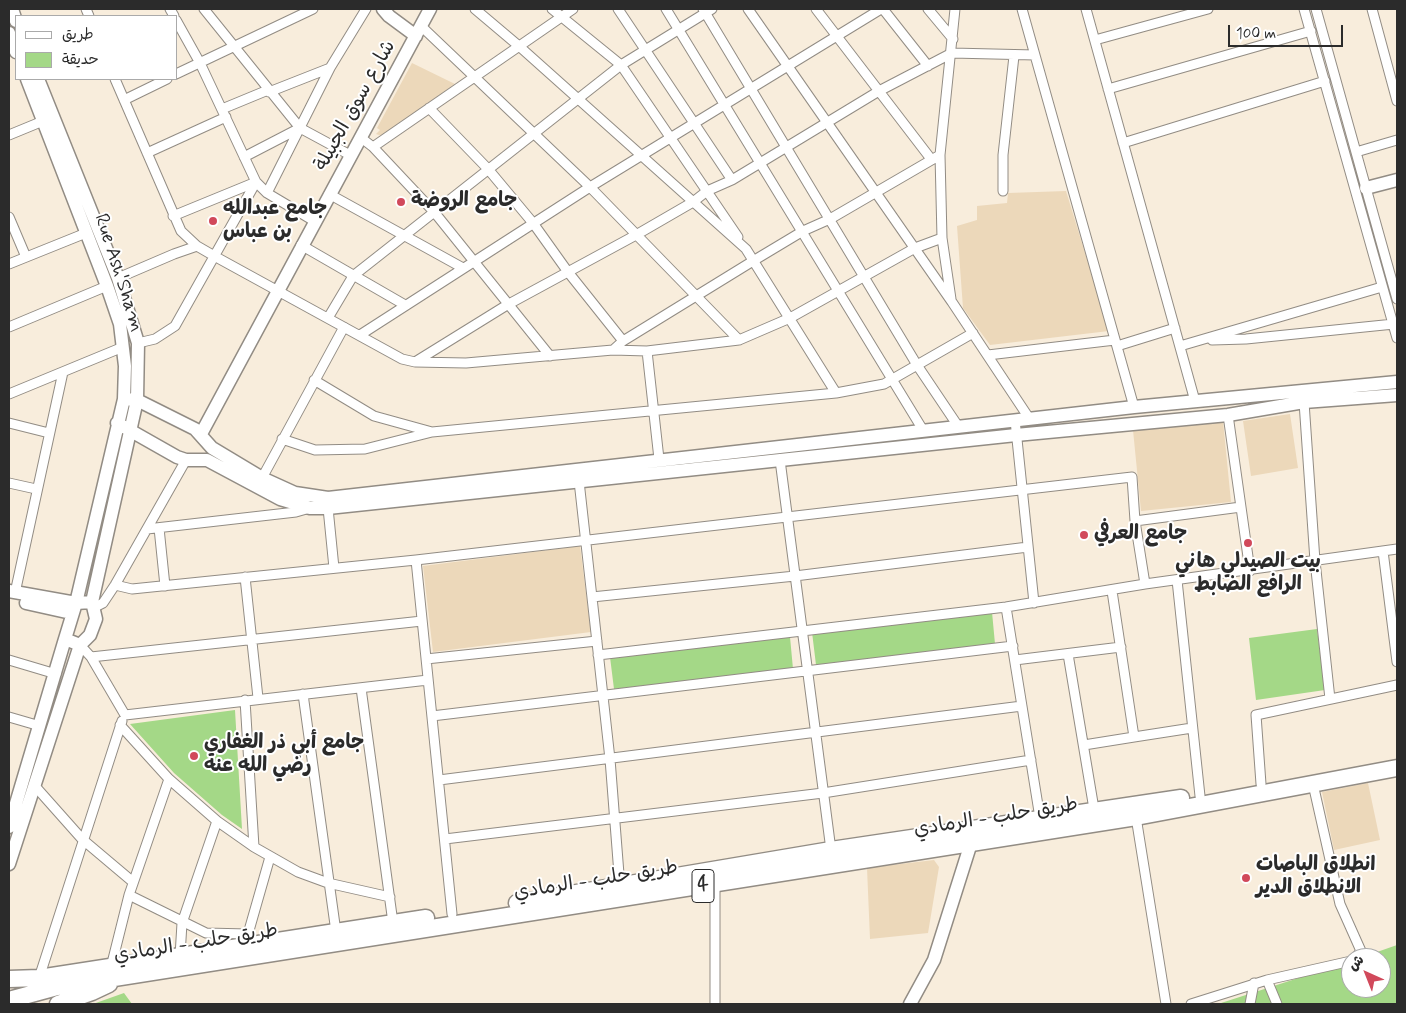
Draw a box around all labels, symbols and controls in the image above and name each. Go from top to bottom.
legend [15,15,178,80]
scale bar [1231,15,1346,47]
text: 100 m [1236,24,1276,44]
text: طريق [62,25,94,45]
street label: شارع سوق الجبيلة [310,36,402,176]
text: حديقة [62,50,99,70]
place label: جامع الروضة [411,190,517,214]
marker: جامع الروضة [395,196,407,208]
place label: جامع عبدالله بن عباس [223,198,327,245]
street label: Rue Ash'Sham [88,211,148,335]
marker: جامع عبدالله بن عباس [207,215,219,227]
place label: جامع العرفي [1094,523,1187,547]
marker: جامع العرفي [1078,529,1090,541]
marker: بيت الصيدلي هاني الرافع الضابط [1242,537,1254,549]
place label: بيت الصيدلي هاني الرافع الضابط [1175,551,1321,598]
place label: جامع أبي ذر الغفاري رضي الله عنه [204,732,364,779]
marker: جامع أبي ذر الغفاري رضي الله عنه [188,750,200,762]
street label: طريق حلب - الرمادي [912,793,1080,843]
place label: انطلاق الباصات الانطلاق الدير [1256,854,1375,901]
street label: طريق حلب - الرمادي [512,856,680,906]
road number: 4 [692,869,714,902]
marker: انطلاق الباصات الانطلاق الدير [1240,872,1252,884]
street label: طريق حلب - الرمادي [112,919,280,969]
north arrow [1341,948,1391,998]
text: ش [1344,951,1368,975]

